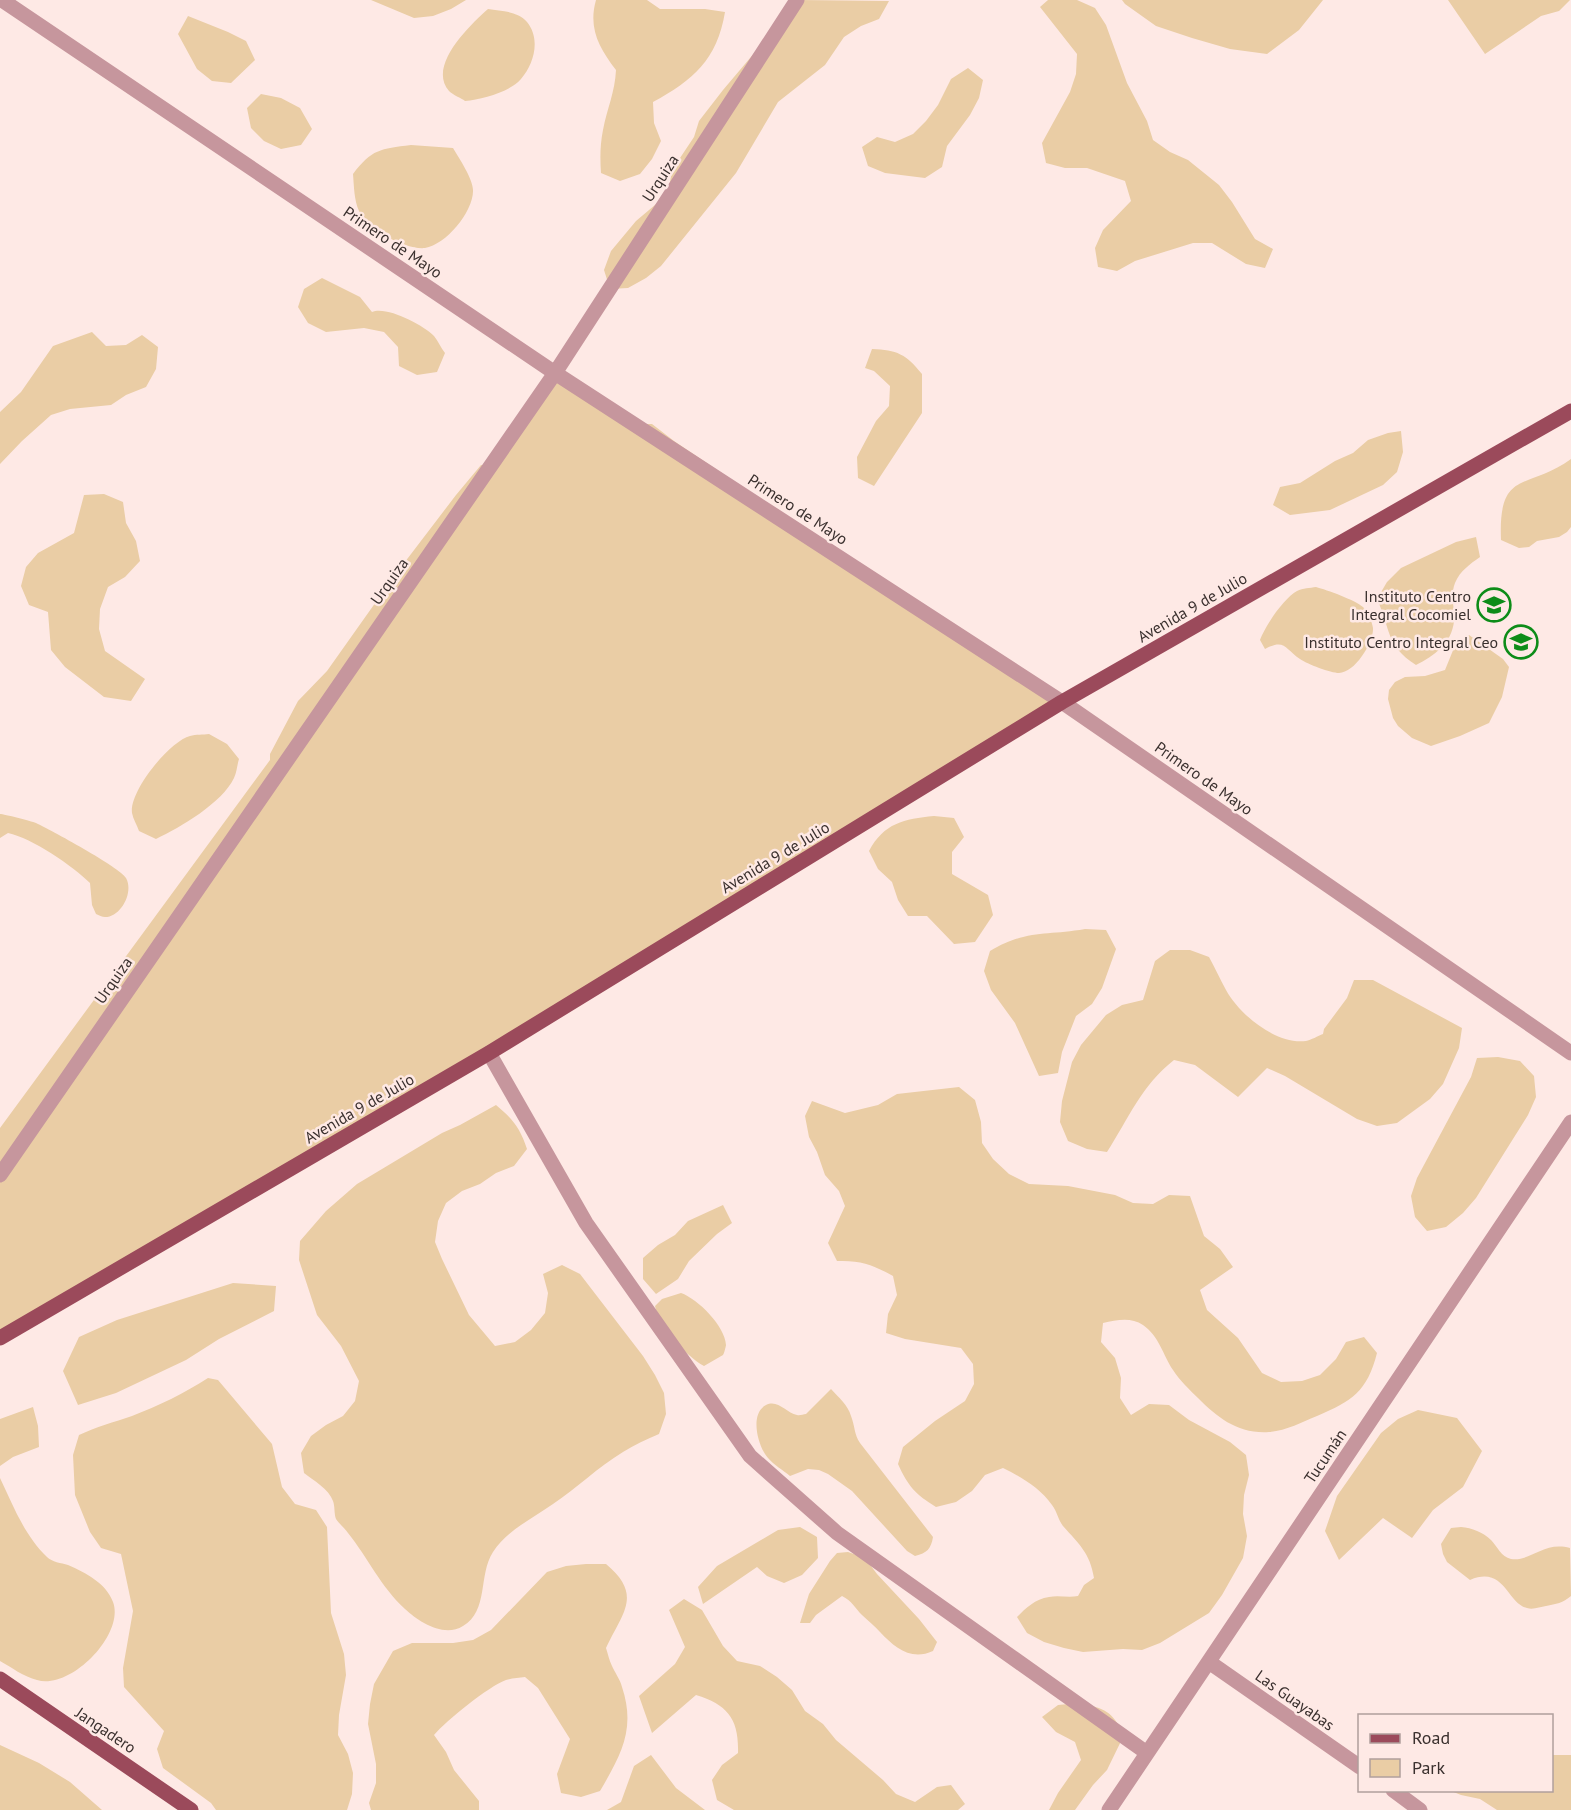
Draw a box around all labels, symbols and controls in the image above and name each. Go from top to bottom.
street label: Urquiza [637,151,683,205]
street label: Primero de Mayo [340,202,446,282]
street label: Primero de Mayo [744,469,852,549]
street label: Urquiza [366,554,412,608]
street label: Avenida 9 de Julio [1134,568,1250,646]
place label: Instituto Centro Integral Cocomiel [1351,586,1471,624]
school or university icon: Instituto Centro Integral Cocomiel [1476,587,1512,623]
school or university icon: Instituto Centro Integral Ceo [1503,624,1539,660]
place label: Instituto Centro Integral Ceo [1304,632,1498,652]
street label: Primero de Mayo [1151,737,1257,819]
street label: Avenida 9 de Julio [717,817,833,897]
street label: Urquiza [90,953,136,1007]
street label: Avenida 9 de Julio [301,1069,417,1147]
street label: Tucumán [1300,1425,1350,1487]
street label: Las Guayabas [1252,1665,1339,1735]
street label: Jangadero [71,1702,140,1757]
legend [1358,1714,1553,1792]
text: Road [1412,1726,1450,1749]
text: Park [1412,1756,1445,1779]

